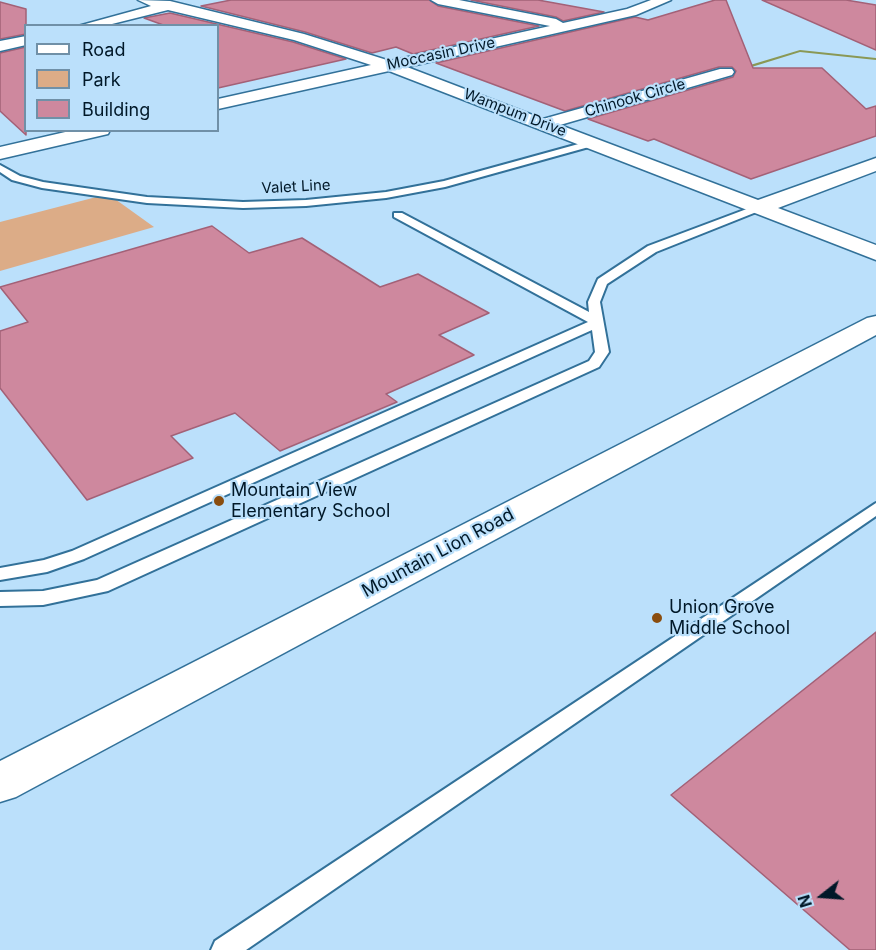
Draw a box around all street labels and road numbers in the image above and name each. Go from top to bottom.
street label: Moccasin Drive [385,34,497,74]
street label: Chinook Circle [583,75,687,121]
street label: Wampum Drive [461,85,569,141]
street label: Valet Line [261,176,331,198]
street label: Mountain Lion Road [358,504,518,602]

